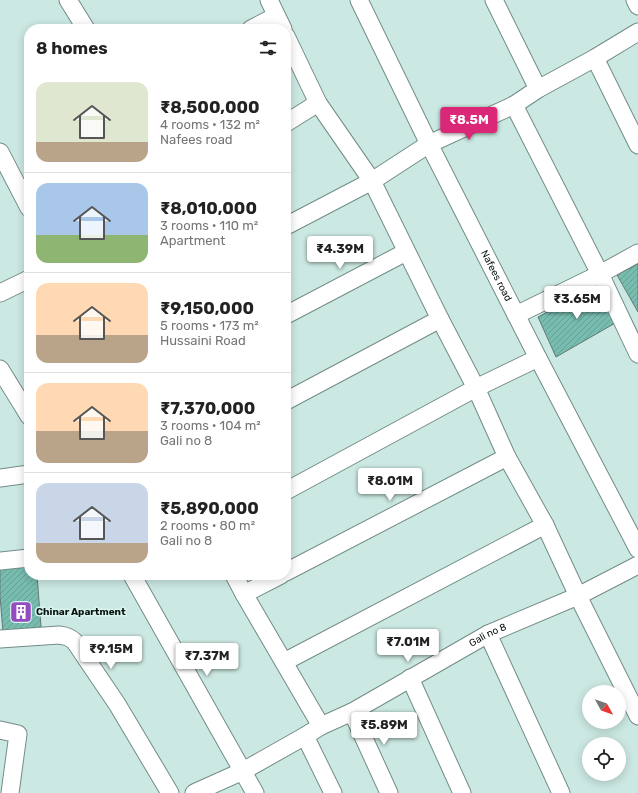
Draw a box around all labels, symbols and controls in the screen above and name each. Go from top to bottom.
icon: filters [257,37,279,59]
text: 8 homes [36,38,108,58]
text: ₹8,500,000 [160,97,260,117]
icon: home [68,98,116,146]
pin: ₹8.5M [441,107,497,141]
text: ₹8.5M [449,112,489,127]
text: 4 rooms · 132 m² [160,117,260,132]
text: Nafees road [160,132,233,147]
text: ₹8,010,000 [160,198,257,218]
icon: home [68,199,116,247]
text: 3 rooms · 110 m² [160,218,258,233]
text: Apartment [160,233,225,248]
pin: ₹4.39M [307,236,373,270]
text: ₹4.39M [316,241,364,256]
street label: Nafees road [478,248,514,303]
pin: ₹3.65M [544,286,610,320]
text: ₹3.65M [553,291,601,306]
text: ₹9,150,000 [160,298,254,318]
icon: home [68,299,116,347]
text: 5 rooms · 173 m² [160,318,259,333]
text: Hussaini Road [160,333,246,348]
text: ₹7,370,000 [160,398,255,418]
icon: home [68,399,116,447]
text: 3 rooms · 104 m² [160,418,261,433]
text: Gali no 8 [160,433,212,448]
pin: ₹8.01M [357,468,423,502]
text: ₹8.01M [367,473,413,488]
text: ₹5,890,000 [160,498,259,518]
icon: home [68,499,116,547]
text: 2 rooms · 80 m² [160,518,255,533]
text: Gali no 8 [160,533,212,548]
building icon: Chinar Apartment [8,599,34,625]
place label: Chinar Apartment [36,606,126,618]
street label: Gali no 8 [467,621,508,650]
pin: ₹7.01M [375,629,441,663]
text: ₹7.01M [386,634,430,649]
pin: ₹9.15M [78,636,144,670]
text: ₹9.15M [89,641,133,656]
pin: ₹7.37M [174,643,240,677]
text: ₹7.37M [185,648,229,663]
north arrow [582,685,626,729]
map controls [582,685,626,781]
pin: ₹5.89M [351,712,417,746]
text: ₹5.89M [360,717,408,732]
button: locate [582,737,626,781]

